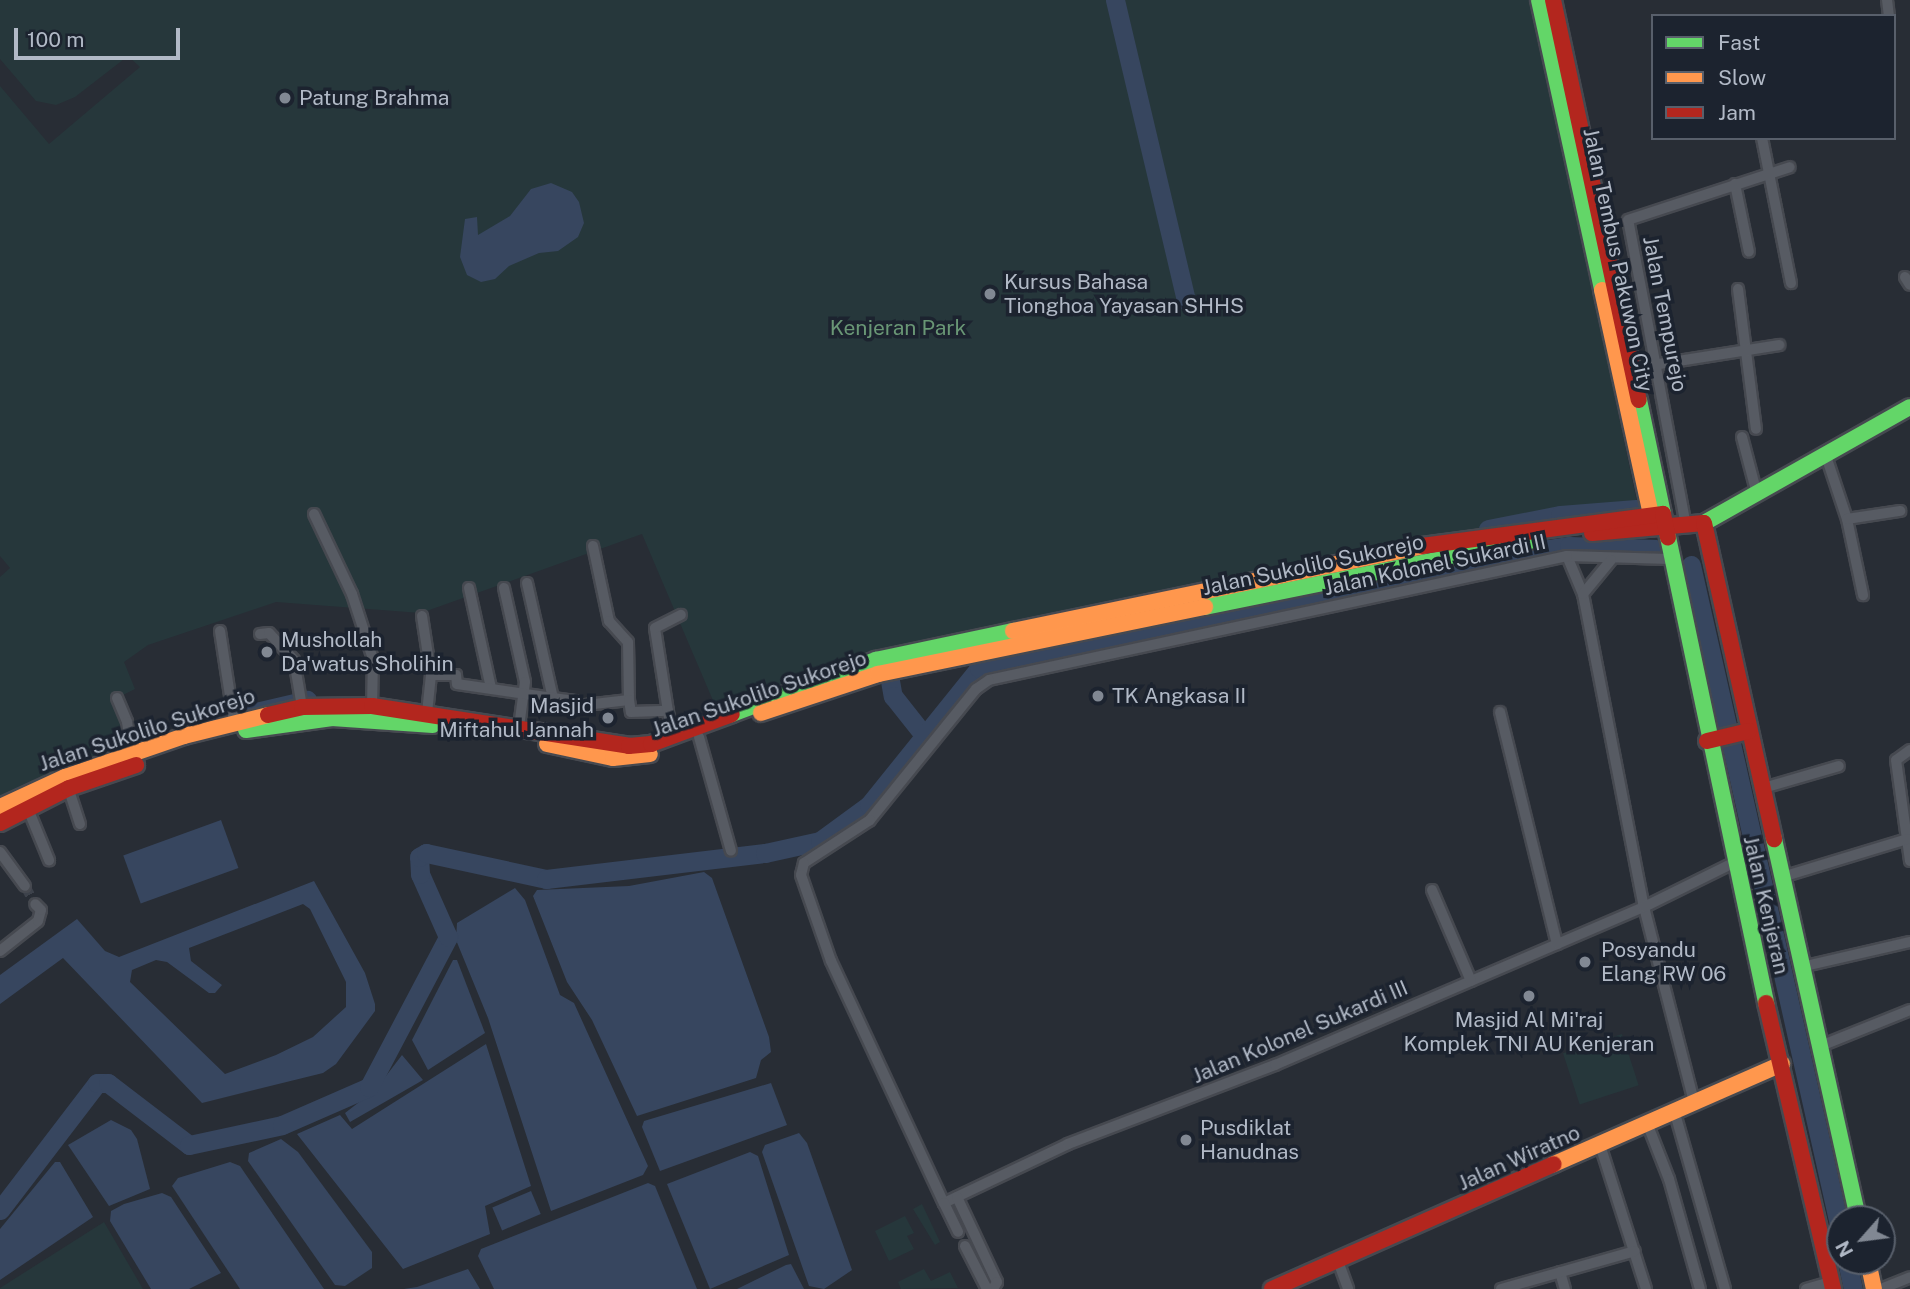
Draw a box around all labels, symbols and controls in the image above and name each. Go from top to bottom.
scale bar [18,14,184,58]
legend [1651,14,1896,140]
text: 100 m [27,27,84,52]
text: Fast [1718,30,1760,55]
text: Slow [1718,65,1766,90]
place label: Patung Brahma [299,85,449,111]
marker: Patung Brahma [277,90,293,106]
text: Jam [1718,100,1756,125]
street label: Jalan Tembus Pakuwon City [1578,126,1658,394]
street label: Jalan Tempurejo [1638,234,1692,394]
place label: Kursus Bahasa Tionghoa Yayasan SHHS [1004,269,1244,319]
marker: Kursus Bahasa Tionghoa Yayasan SHHS [982,286,998,302]
park label: Kenjeran Park [830,315,966,341]
street label: Jalan Sukolilo Sukorejo [1200,529,1426,601]
street label: Jalan Kolonel Sukardi II [1322,529,1548,601]
place label: Mushollah Da'watus Sholihin [281,627,454,677]
marker: Mushollah Da'watus Sholihin [259,644,275,660]
street label: Jalan Sukolilo Sukorejo [648,645,870,743]
street label: Jalan Sukolilo Sukorejo [36,683,258,777]
place label: TK Angkasa II [1112,683,1246,709]
marker: TK Angkasa II [1090,688,1106,704]
place label: Masjid Miftahul Jannah [439,693,594,743]
marker: Masjid Miftahul Jannah [600,710,616,726]
street label: Jalan Kenjeran [1738,833,1794,977]
place label: Posyandu Elang RW 06 [1601,937,1726,987]
marker: Posyandu Elang RW 06 [1575,952,1595,972]
street label: Jalan Kolonel Sukardi III [1188,975,1412,1089]
marker: Masjid Al Mi'raj Komplek TNI AU Kenjeran [1521,988,1537,1004]
place label: Masjid Al Mi'raj Komplek TNI AU Kenjeran [1404,1007,1654,1057]
place label: Pusdiklat Hanudnas [1200,1115,1299,1165]
street label: Jalan Wiratno [1454,1120,1584,1196]
marker: Pusdiklat Hanudnas [1178,1132,1194,1148]
north arrow [1826,1205,1896,1275]
text: N [1831,1237,1857,1261]

